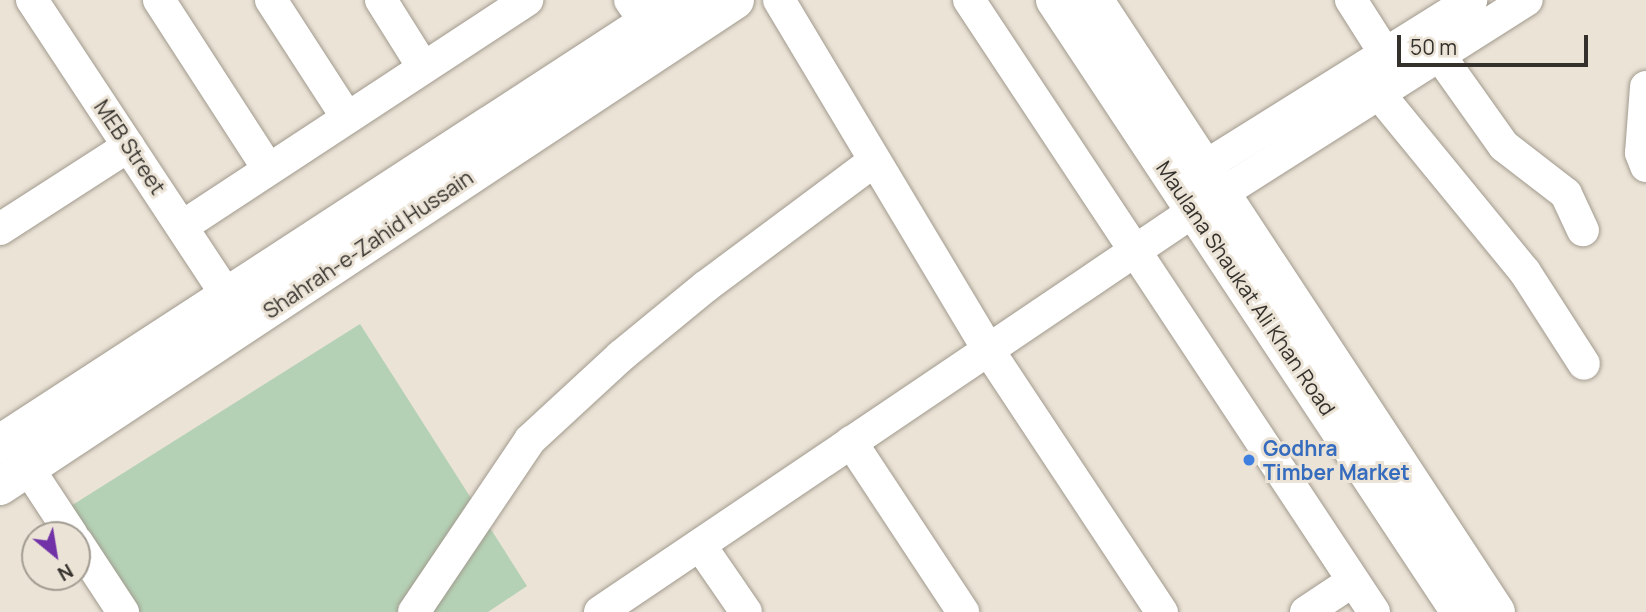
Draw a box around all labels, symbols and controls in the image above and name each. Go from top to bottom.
scale bar [1401,21,1592,65]
text: 50 m [1410,33,1457,61]
street label: MEB Street [89,95,171,199]
street label: Maulana Shaukat Ali Khan Road [1151,156,1341,420]
street label: Shahrah-e-Zahid Hussain [258,164,478,324]
place label: Godhra Timber Market [1263,435,1410,485]
marker: Godhra Timber Market [1241,452,1257,468]
north arrow [21,521,91,591]
text: N [53,558,78,587]

